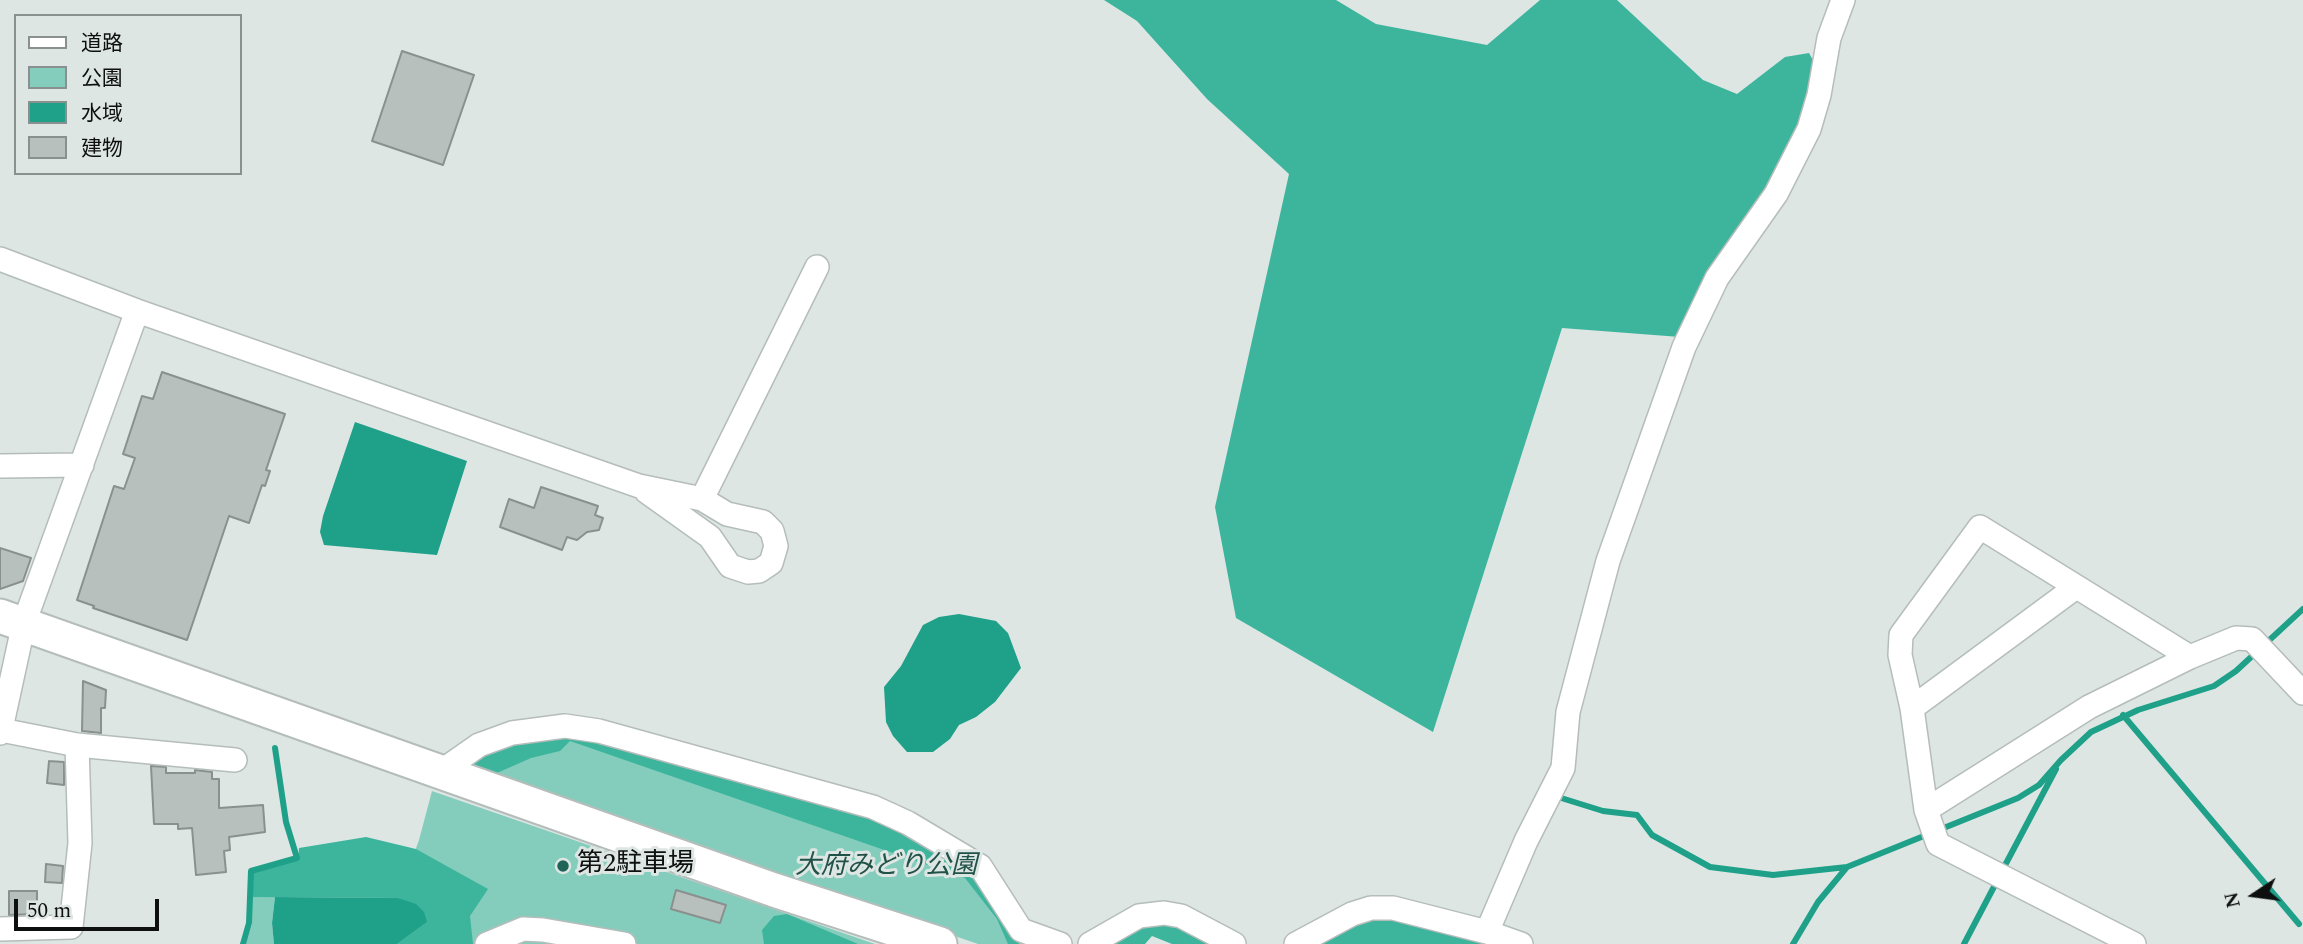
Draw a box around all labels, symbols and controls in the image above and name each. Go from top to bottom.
legend [14,14,242,175]
text: 道路 [81,28,123,60]
text: 公園 [81,63,123,95]
text: 水域 [81,98,123,130]
text: 建物 [81,133,123,165]
place label: 第2駐車場 [577,850,694,882]
park label: 大府みどり公園 [795,852,977,884]
marker: 第2駐車場 [555,858,571,874]
north arrow [2219,860,2289,930]
scale bar [18,884,163,928]
text: N [2217,889,2249,911]
text: 50 m [27,895,71,927]

